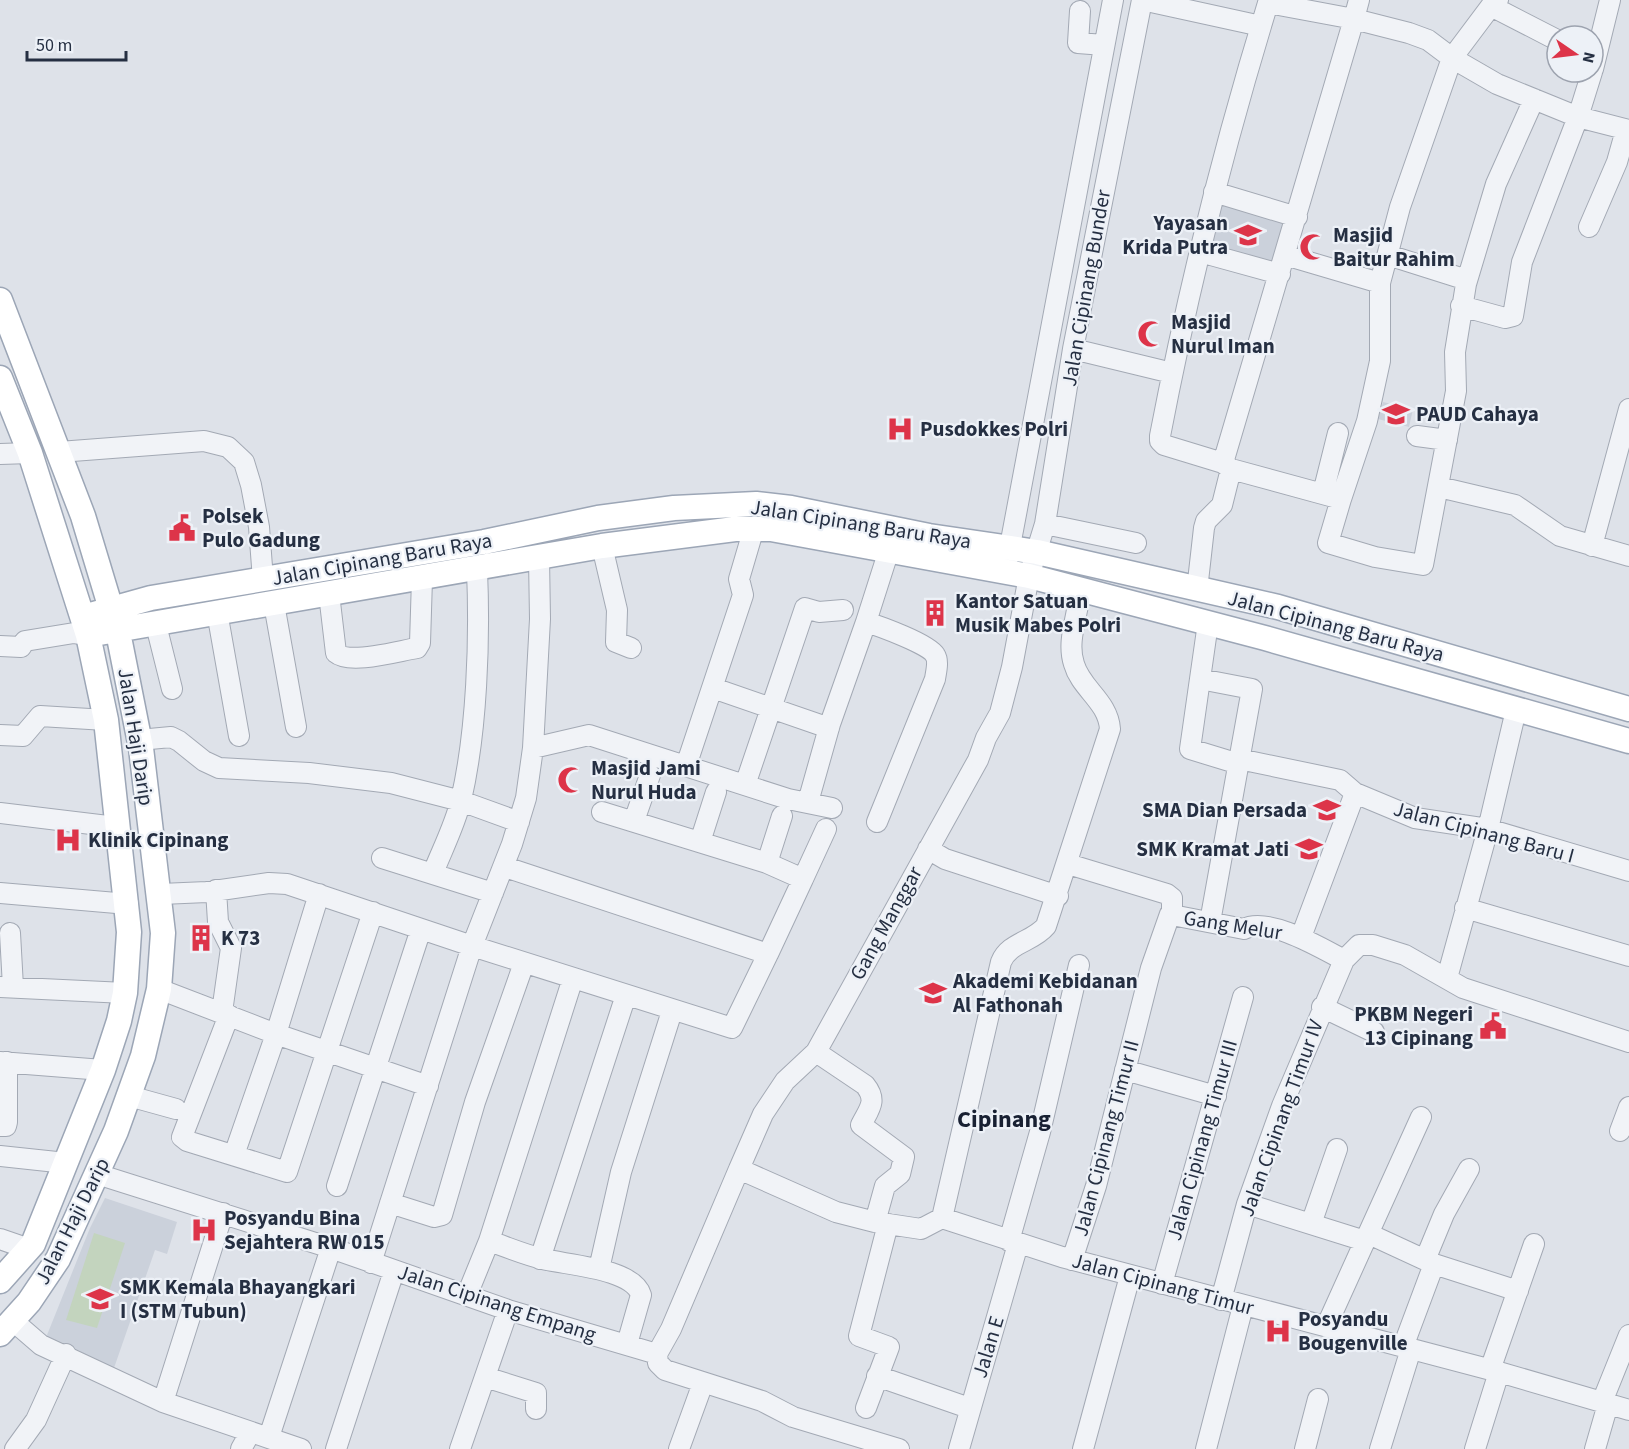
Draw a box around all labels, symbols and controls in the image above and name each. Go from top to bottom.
scale bar [27,24,126,62]
north arrow [1545,24,1605,84]
text: 50 m [36,33,72,58]
text: N [1577,50,1601,65]
street label: Jalan Cipinang Bunder [1054,187,1118,389]
place label: Yayasan Krida Putra [1122,208,1228,262]
school or university icon: Yayasan Krida Putra [1233,220,1263,250]
place label: Masjid Baitur Rahim [1333,220,1455,274]
mosque icon: Masjid Baitur Rahim [1298,232,1328,262]
place label: Masjid Nurul Iman [1171,307,1275,361]
mosque icon: Masjid Nurul Iman [1136,319,1166,349]
school or university icon: PAUD Cahaya [1381,399,1411,429]
place label: PAUD Cahaya [1416,399,1539,429]
hospital icon: Pusdokkes Polri [885,414,915,444]
place label: Pusdokkes Polri [920,414,1068,444]
street label: Jalan Cipinang Baru Raya [749,492,973,556]
place label: Polsek Pulo Gadung [202,501,320,555]
public building icon: Polsek Pulo Gadung [167,513,197,543]
street label: Jalan Cipinang Baru Raya [270,525,494,593]
street label: Jalan Cipinang Baru Raya [1224,583,1448,669]
place label: Kantor Satuan Musik Mabes Polri [955,586,1121,640]
building icon: Kantor Satuan Musik Mabes Polri [920,598,950,628]
street label: Jalan Haji Darip [110,666,162,808]
place label: Masjid Jami Nurul Huda [591,753,701,807]
mosque icon: Masjid Jami Nurul Huda [556,765,586,795]
street label: Jalan Cipinang Baru I [1390,793,1578,871]
place label: SMA Dian Persada [1142,795,1307,825]
school or university icon: SMA Dian Persada [1312,795,1342,825]
hospital icon: Klinik Cipinang [53,825,83,855]
place label: Klinik Cipinang [88,825,228,855]
place label: SMK Kramat Jati [1136,834,1289,864]
school or university icon: SMK Kramat Jati [1294,834,1324,864]
street label: Gang Manggar [842,860,930,985]
street label: Gang Melur [1181,902,1285,948]
building icon: K 73 [186,923,216,953]
place label: K 73 [221,923,260,953]
place label: Akademi Kebidanan Al Fathonah [952,966,1138,1020]
school or university icon: Akademi Kebidanan Al Fathonah [918,978,948,1008]
place label: PKBM Negeri 13 Cipinang [1354,999,1473,1053]
public building icon: PKBM Negeri 13 Cipinang [1478,1011,1508,1041]
street label: Jalan Cipinang Timur IV [1231,1015,1331,1221]
street label: Jalan Cipinang Timur II [1065,1036,1147,1240]
street label: Jalan Cipinang Timur III [1159,1036,1245,1244]
district label: Cipinang [957,1102,1051,1137]
street label: Jalan Haji Darip [27,1152,117,1290]
place label: Posyandu Bina Sejahtera RW 015 [224,1203,384,1257]
hospital icon: Posyandu Bina Sejahtera RW 015 [189,1215,219,1245]
street label: Jalan Cipinang Timur [1069,1245,1258,1323]
street label: Jalan Cipinang Empang [394,1257,601,1349]
place label: SMK Kemala Bhayangkari I (STM Tubun) [120,1272,356,1326]
school or university icon: SMK Kemala Bhayangkari I (STM Tubun) [85,1284,115,1314]
place label: Posyandu Bougenville [1298,1304,1408,1358]
street label: Jalan E [964,1312,1012,1382]
hospital icon: Posyandu Bougenville [1263,1316,1293,1346]

